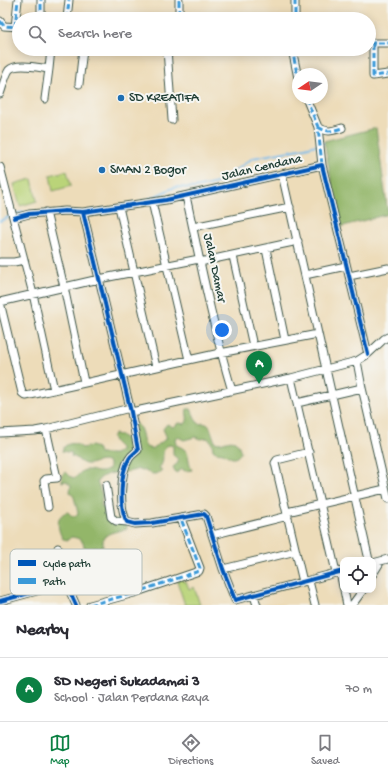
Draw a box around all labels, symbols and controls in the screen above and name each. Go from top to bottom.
search box [12,12,376,56]
icon: search [26,23,48,45]
text: Search here [58,25,132,43]
north arrow [292,68,328,104]
place label: SD KREATIFA [129,91,200,106]
marker: SD KREATIFA [116,93,126,103]
street label: Jalan Cendana [221,151,304,184]
place label: SMAN 2 Bogor [110,163,187,178]
marker: SMAN 2 Bogor [97,165,107,175]
street label: Jalan Damar [199,232,229,305]
your location [212,320,232,340]
pin: A [246,351,272,384]
legend [10,549,142,595]
map controls [340,557,376,593]
button: locate [340,557,376,593]
text: Cycle path [43,559,91,571]
text: Path [42,577,66,589]
text: Nearby [16,621,69,641]
text: SD Negeri Sukadamai 3 [54,673,200,691]
text: A [25,682,33,697]
text: 70 m [346,682,372,697]
text: School · Jalan Perdana Raya [54,691,209,706]
tab: Map [49,732,71,768]
tab: Directions [169,732,213,768]
tab: Saved [311,732,339,768]

